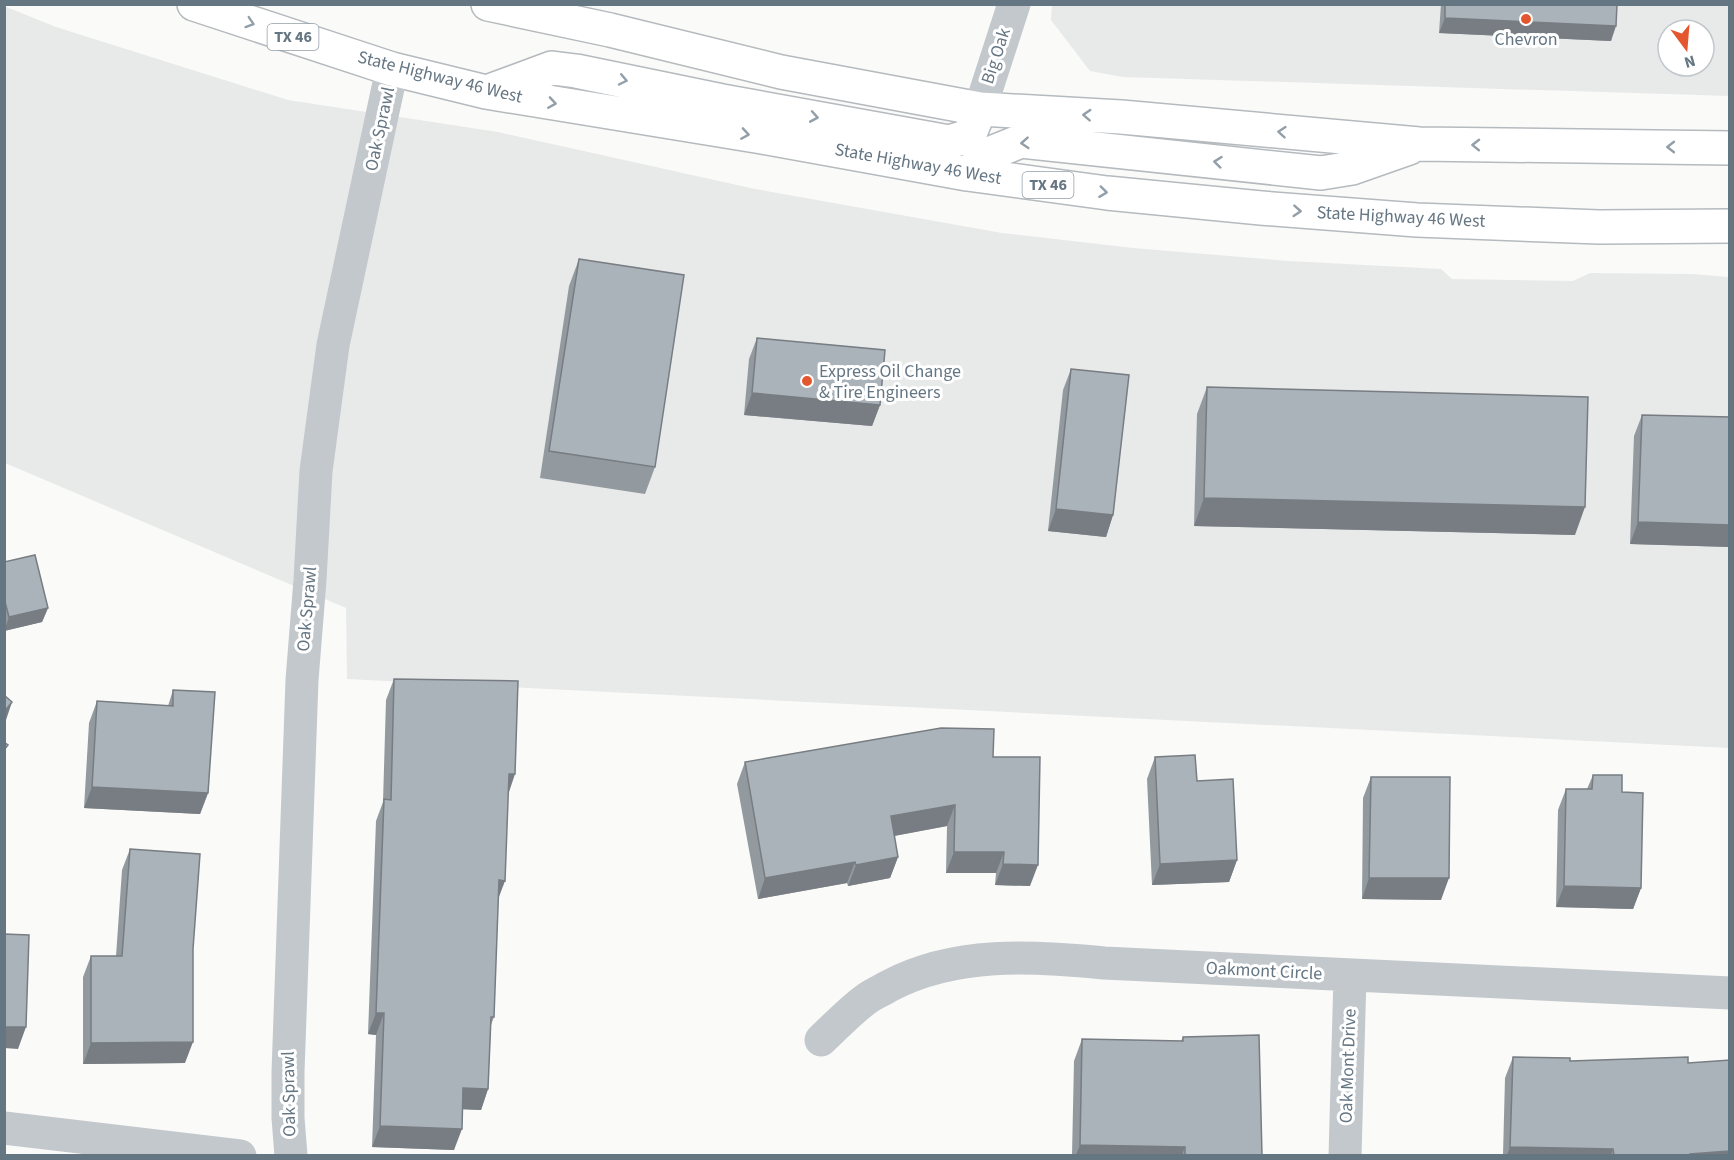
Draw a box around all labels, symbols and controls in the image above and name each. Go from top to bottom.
marker: Chevron [1519,12,1533,26]
one-way arrow [244,15,255,28]
north arrow [1656,18,1716,78]
road number: TX 46 [268,24,318,50]
street label: Big Oak [975,25,1017,87]
place label: Chevron [1494,27,1558,52]
street label: State Highway 46 West [355,44,525,110]
text: N [1682,49,1698,73]
one-way arrow [617,73,627,86]
street label: Oak Sprawl [359,85,401,173]
one-way arrow [547,96,557,109]
one-way arrow [1083,109,1092,122]
one-way arrow [809,110,819,123]
one-way arrow [1277,126,1286,139]
one-way arrow [739,127,749,140]
one-way arrow [1020,136,1030,149]
street label: State Highway 46 West [833,137,1003,191]
one-way arrow [1472,139,1481,151]
one-way arrow [1667,141,1676,153]
one-way arrow [1214,156,1223,169]
road number: TX 46 [1022,172,1074,198]
one-way arrow [1098,186,1107,198]
street label: State Highway 46 West [1316,200,1486,234]
one-way arrow [1292,204,1302,217]
place label: Express Oil Change & Tire Engineers [819,359,961,405]
marker: Express Oil Change & Tire Engineers [800,374,814,388]
street label: Oak Sprawl [291,565,323,653]
street label: Oakmont Circle [1205,955,1323,987]
street label: Oak Mont Drive [1334,1008,1363,1124]
street label: Oak Sprawl [276,1051,302,1137]

